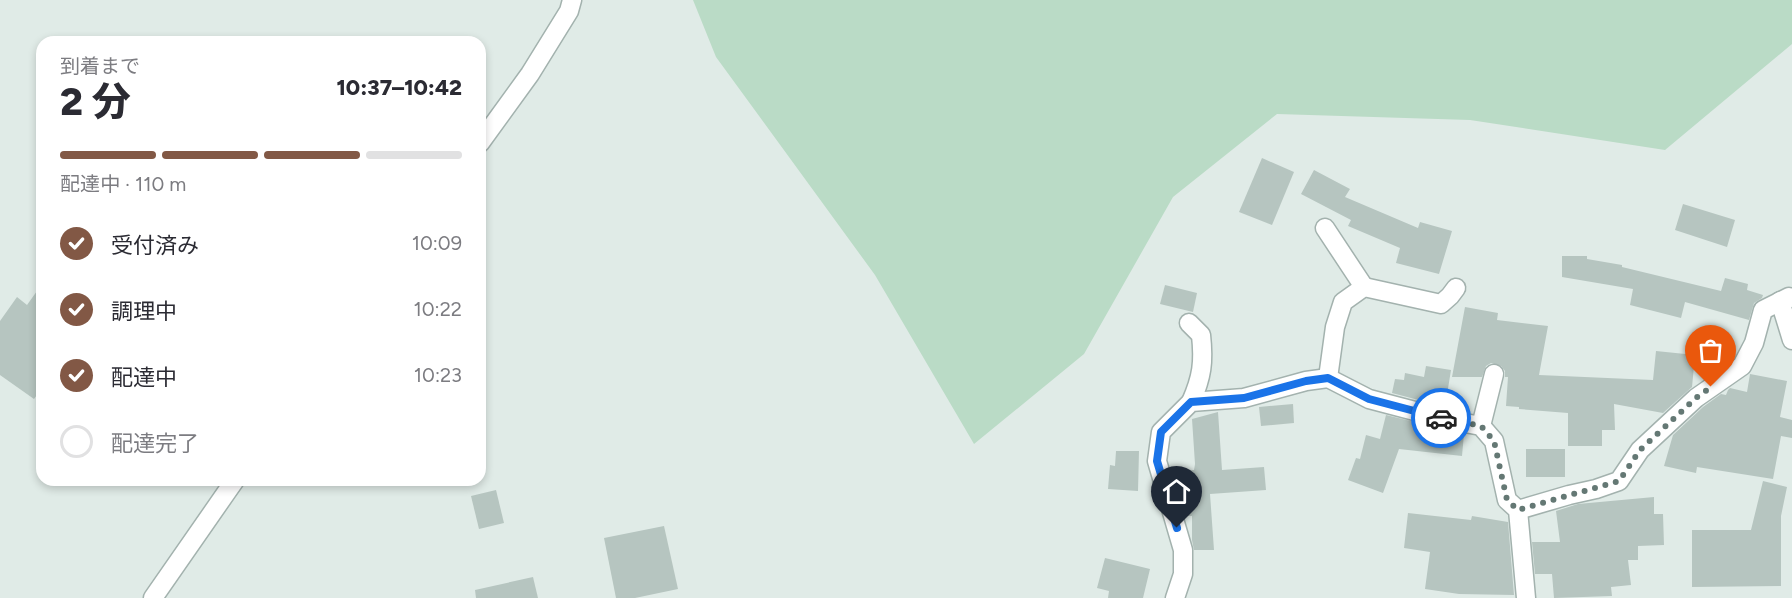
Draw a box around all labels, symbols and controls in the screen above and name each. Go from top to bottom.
text: 到着まで [60,54,140,78]
text: 10:37–10:42 [336,74,462,101]
text: 2 分 [60,78,131,125]
text: 配達中 · 110 m [60,172,186,196]
icon: check [60,227,93,260]
text: 10:09 [412,231,462,255]
text: 受付済み [111,232,199,259]
icon: check [60,293,93,326]
text: 10:22 [414,297,462,321]
text: 調理中 [111,298,177,325]
pin [1685,325,1736,387]
icon: bag [1694,334,1727,367]
icon: check [60,359,93,392]
text: 10:23 [414,363,462,387]
text: 配達中 [111,364,177,391]
courier [1411,388,1471,448]
icon: car [1425,402,1458,435]
text: 配達完了 [111,430,199,457]
pin [1151,466,1202,528]
icon: home [1160,475,1193,508]

